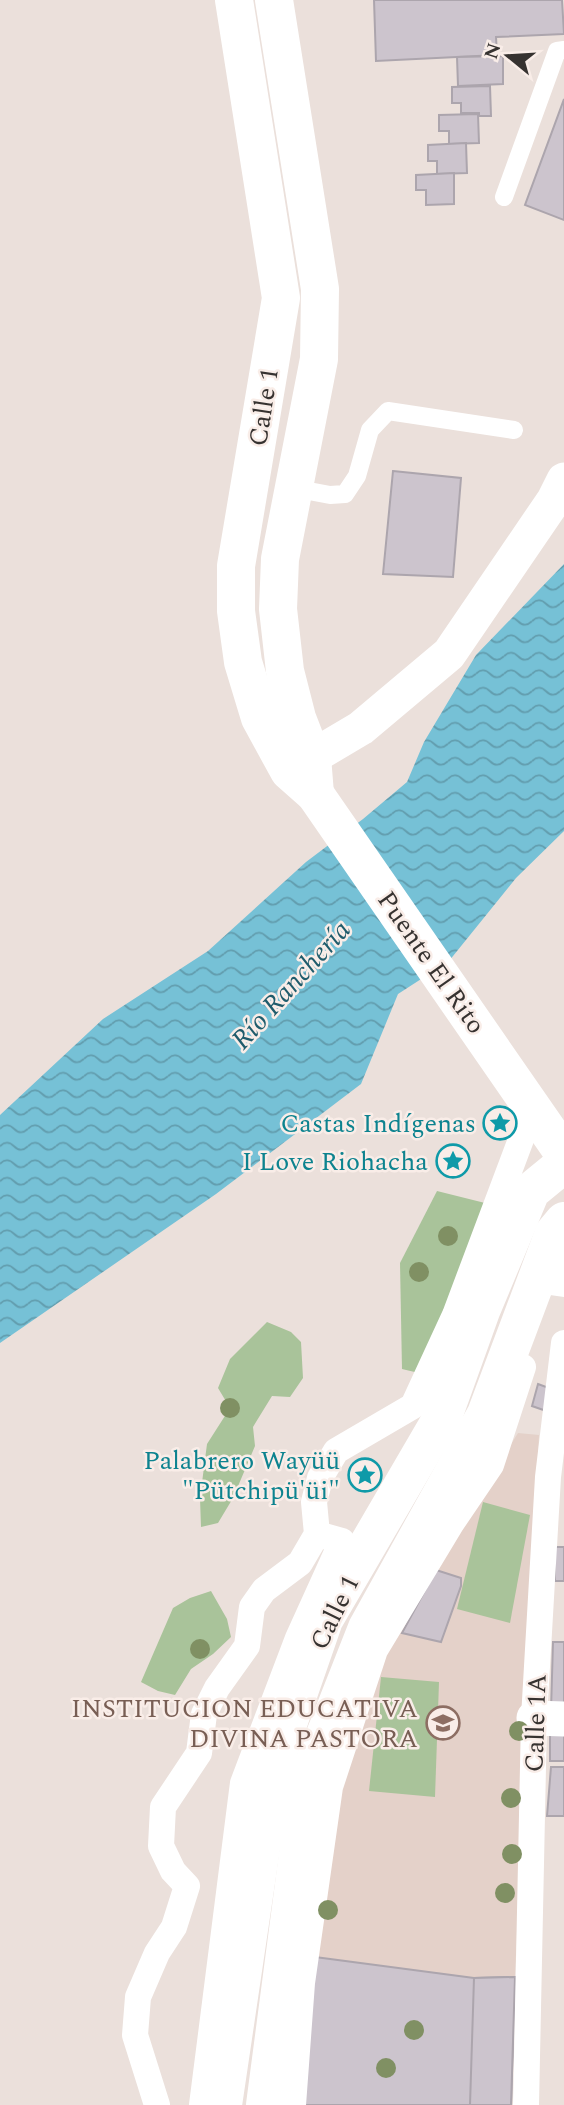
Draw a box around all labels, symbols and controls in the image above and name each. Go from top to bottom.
north arrow [473,21,543,91]
text: N [477,39,509,63]
street label: Calle 1 [238,365,290,449]
street label: Puente El Rito [367,883,495,1042]
water label: Río Ranchería [221,910,361,1060]
place label: Castas Indígenas [280,1104,476,1144]
place icon: Castas Indígenas [481,1104,519,1142]
place label: I Love Riohacha [242,1142,428,1182]
place icon: I Love Riohacha [434,1142,472,1180]
place label: Palabrero Wayüü "Pütchipü'üi" [144,1441,340,1511]
place icon: Palabrero Wayüü "Pütchipü'üi" [346,1456,384,1494]
street label: Calle 1 [300,1568,370,1657]
street label: Calle 1A [514,1673,558,1773]
place label: INSTITUCION EDUCATIVA DIVINA PASTORA [71,1689,418,1759]
school or university icon: INSTITUCION EDUCATIVA DIVINA PASTORA [424,1704,462,1742]

